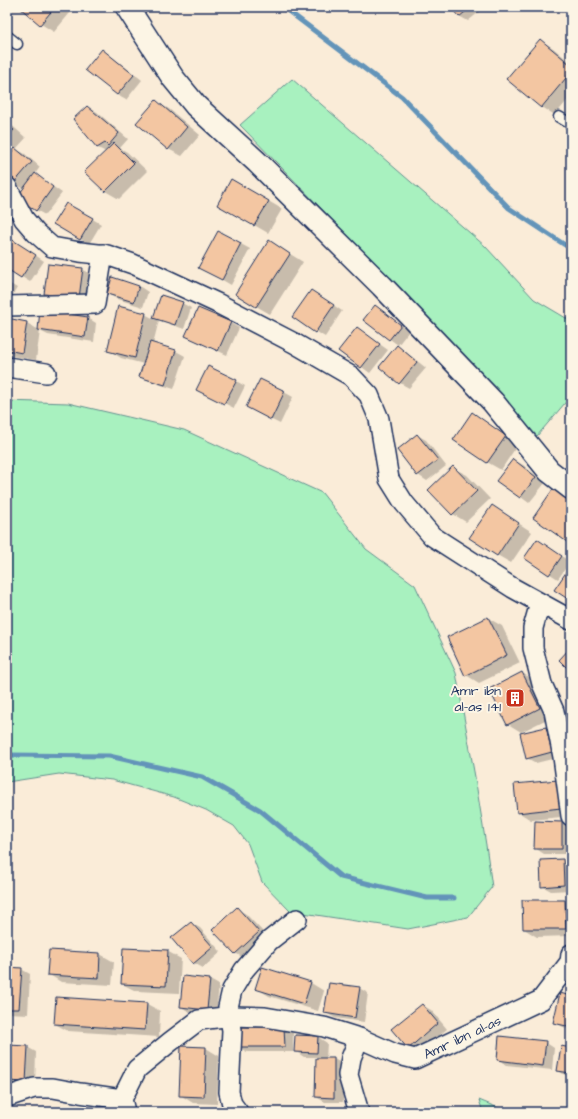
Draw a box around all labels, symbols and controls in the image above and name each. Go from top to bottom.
place label: Amr ibn al-as 141 [451,681,501,717]
building icon: Amr ibn al-as 141 [504,687,526,709]
street label: Amr ibn al-as [420,1011,505,1065]

